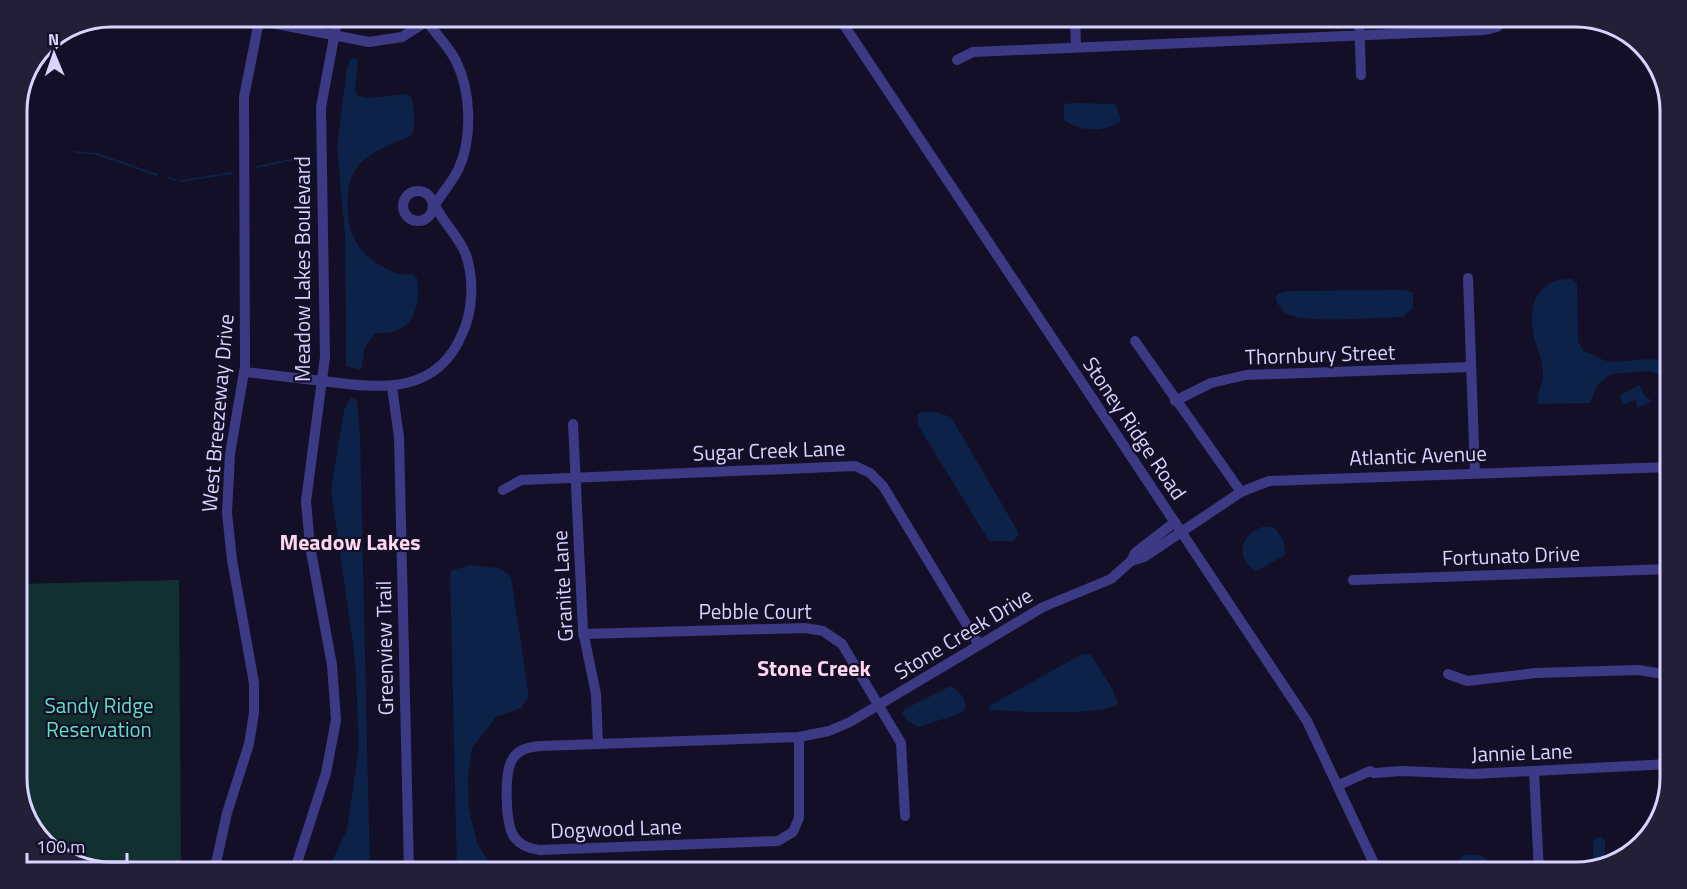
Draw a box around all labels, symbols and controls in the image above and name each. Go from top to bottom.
north arrow [24,24,84,84]
text: N [48,27,59,51]
street label: Meadow Lakes Boulevard [286,156,318,382]
street label: West Breezeway Drive [192,313,242,513]
street label: Thornbury Street [1244,335,1396,373]
street label: Stoney Ridge Road [1075,350,1195,506]
street label: Sugar Creek Lane [692,431,846,469]
street label: Atlantic Avenue [1349,437,1487,473]
district label: Meadow Lakes [279,525,421,559]
street label: Granite Lane [543,529,581,643]
street label: Fortunato Drive [1441,537,1581,573]
street label: Stone Creek Drive [888,579,1038,687]
street label: Greenview Trail [367,580,401,716]
street label: Pebble Court [698,595,812,627]
district label: Stone Creek [757,651,872,685]
park label: Sandy Ridge Reservation [44,689,154,745]
street label: Jannie Lane [1471,734,1573,770]
street label: Dogwood Lane [550,810,682,846]
scale bar [27,826,128,864]
text: 100 m [36,833,85,860]

